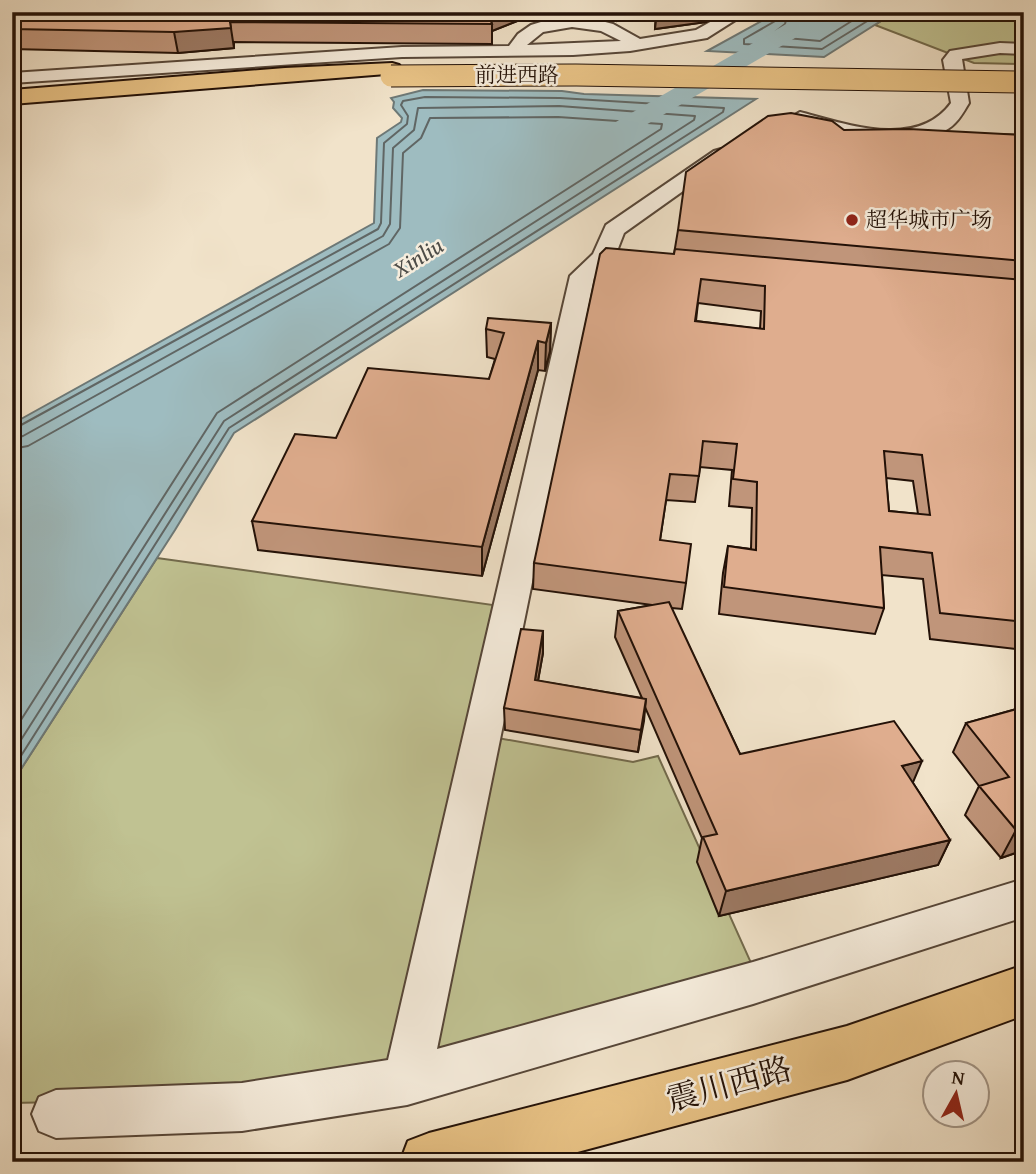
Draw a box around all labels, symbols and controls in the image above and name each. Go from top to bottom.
street label: 前进西路 [475,59,559,90]
place label: 超华城市广场 [866,204,992,235]
marker: 超华城市广场 [844,212,860,228]
water label: Xinliu [385,228,450,285]
street label: 震川西路 [661,1044,797,1123]
north arrow [920,1058,990,1128]
text: N [950,1062,967,1092]

